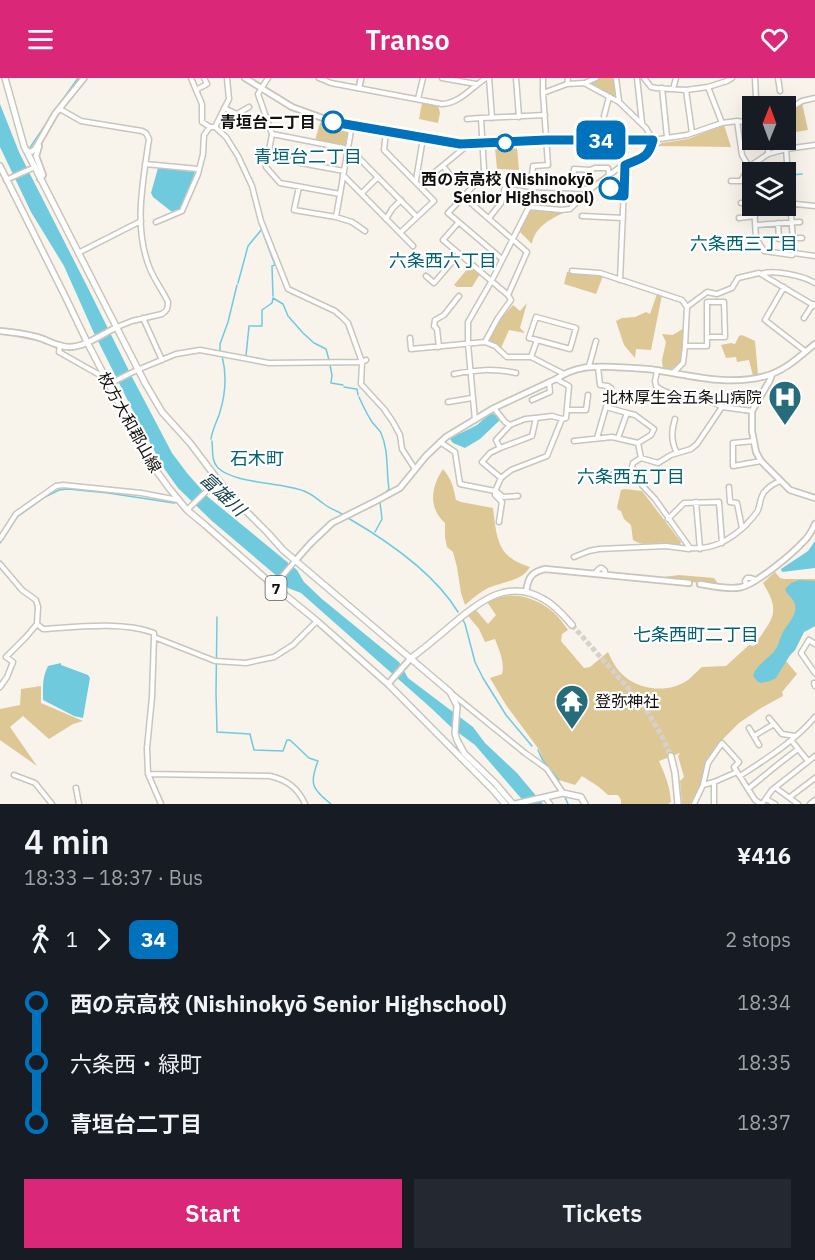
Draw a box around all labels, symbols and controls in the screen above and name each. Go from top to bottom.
text: Transo [365,22,450,57]
icon: menu [24,23,57,56]
icon: heart [758,23,791,56]
north arrow [742,96,796,150]
map controls [742,96,796,216]
marker: 青垣台二丁目 [322,111,344,133]
place label: 青垣台二丁目 [220,112,316,132]
line badge: 34 [574,120,628,160]
text: 34 [588,126,614,154]
unlabelled marker [496,134,514,152]
district label: 青垣台二丁目 [254,145,362,168]
button: layers [742,162,796,216]
place label: 西の京高校 (Nishinokyō Senior Highschool) [421,169,594,207]
marker: 西の京高校 (Nishinokyō Senior Highschool) [599,177,621,199]
district label: 六条西三丁目 [690,232,798,255]
district label: 六条西六丁目 [389,249,497,272]
street label: 枚方大和郡山線 [94,368,166,476]
hospital icon: 北林厚生会五条山病院 [767,379,803,426]
place label: 北林厚生会五条山病院 [602,387,762,407]
district label: 石木町 [230,447,284,470]
district label: 六条西五丁目 [577,465,685,488]
water label: 富雄川 [195,467,252,522]
road number: 7 [266,576,286,600]
district label: 七条西町二丁目 [633,623,759,646]
temple icon: 登弥神社 [554,683,590,730]
place label: 登弥神社 [595,691,659,711]
text: 4 min [24,820,109,863]
text: ¥416 [737,841,791,870]
text: 18:33 – 18:37 · Bus [24,864,203,891]
icon: walk [24,923,57,956]
icon: forward [87,923,120,956]
text: 34 [141,925,166,953]
text: 1 [66,926,78,953]
text: 2 stops [725,926,791,953]
text: 西の京高校 (Nishinokyō Senior Highschool) [70,989,507,1018]
text: 18:34 [737,989,791,1016]
text: 六条西・緑町 [70,1049,202,1078]
text: 18:35 [737,1049,791,1076]
text: 青垣台二丁目 [70,1109,202,1138]
text: 18:37 [737,1109,791,1136]
button: Start [24,1179,402,1248]
button: Tickets [414,1179,791,1248]

